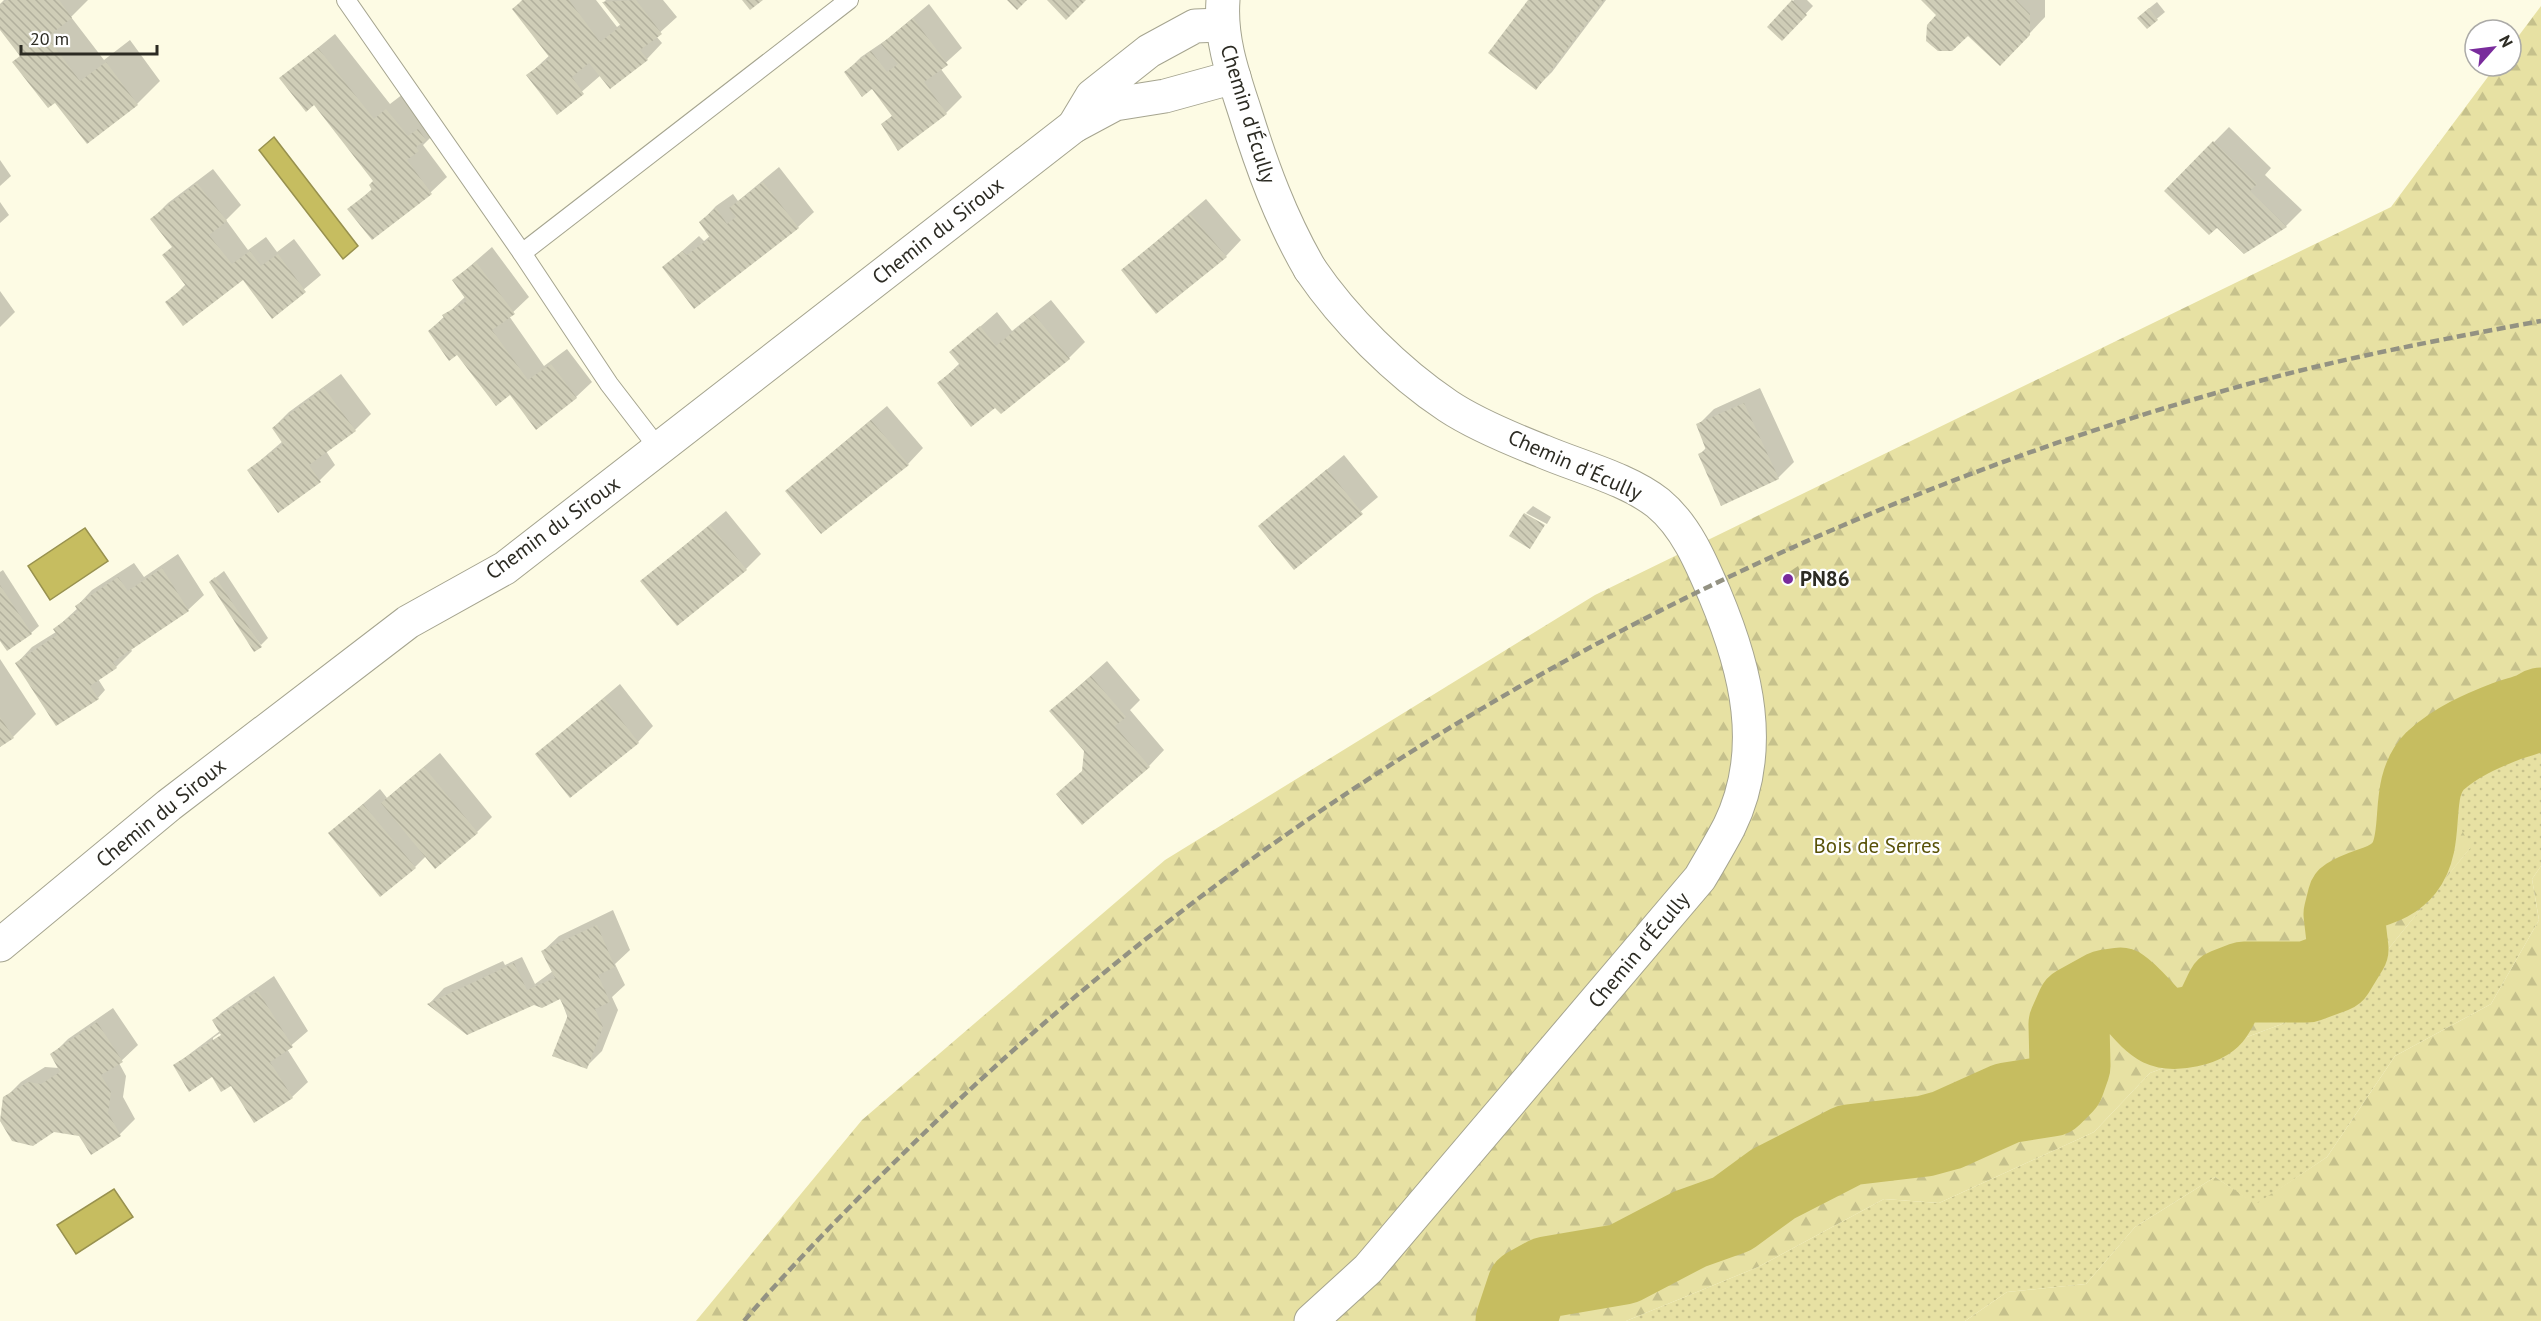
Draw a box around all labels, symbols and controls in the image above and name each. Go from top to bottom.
scale bar [21,18,158,56]
north arrow [2463,18,2523,78]
text: 20 m [30,27,69,50]
text: N [2495,32,2518,50]
street label: Chemin d'Écully [1215,41,1282,187]
street label: Chemin du Siroux [867,171,1009,290]
street label: Chemin d'Écully [1504,423,1647,506]
street label: Chemin du Siroux [480,470,625,585]
place label: PN86 [1800,565,1850,592]
marker: PN86 [1781,572,1795,586]
street label: Chemin du Siroux [90,752,231,873]
park label: Bois de Serres [1814,832,1940,859]
street label: Chemin d'Écully [1582,886,1695,1013]

